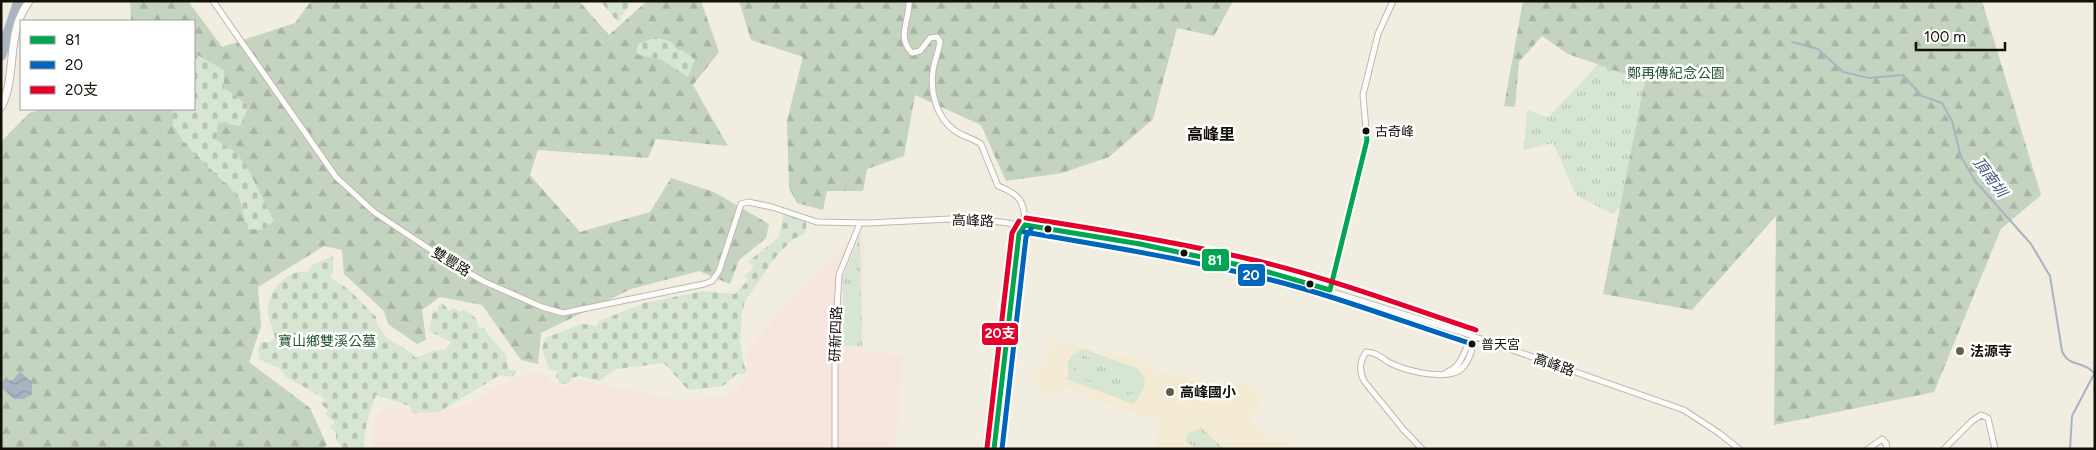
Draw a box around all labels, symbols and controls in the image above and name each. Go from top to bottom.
legend [20,20,195,110]
scale bar [1916,20,2005,52]
text: 100 m [1924,28,1966,46]
text: 81 [65,31,80,49]
text: 20 [65,56,83,74]
park label: 鄭再傳紀念公園 [1627,65,1725,82]
text: 20支 [65,81,98,99]
place label: 古奇峰 [1375,124,1414,139]
district label: 高峰里 [1187,125,1235,144]
marker: 古奇峰 [1361,126,1371,136]
water label: 頂南圳 [1969,154,2012,202]
street label: 高峰路 [952,212,994,230]
unlabelled marker [1043,224,1053,234]
street label: 雙豐路 [429,244,473,280]
unlabelled marker [1179,248,1189,258]
line badge: 81 [1201,248,1230,272]
text: 81 [1208,252,1222,269]
line badge: 20 [1237,263,1266,287]
text: 20 [1242,267,1260,284]
unlabelled marker [1305,279,1315,289]
street label: 研新四路 [827,306,845,362]
line badge: 20支 [981,322,1019,346]
text: 20支 [984,325,1016,342]
park label: 寶山鄉雙溪公墓 [278,333,376,350]
place label: 普天宮 [1481,337,1520,352]
marker: 普天宮 [1467,339,1477,349]
place label: 法源寺 [1970,343,2012,360]
marker: 法源寺 [1954,345,1966,357]
street label: 高峰路 [1531,350,1577,380]
place label: 高峰國小 [1180,384,1236,401]
marker: 高峰國小 [1164,386,1176,398]

